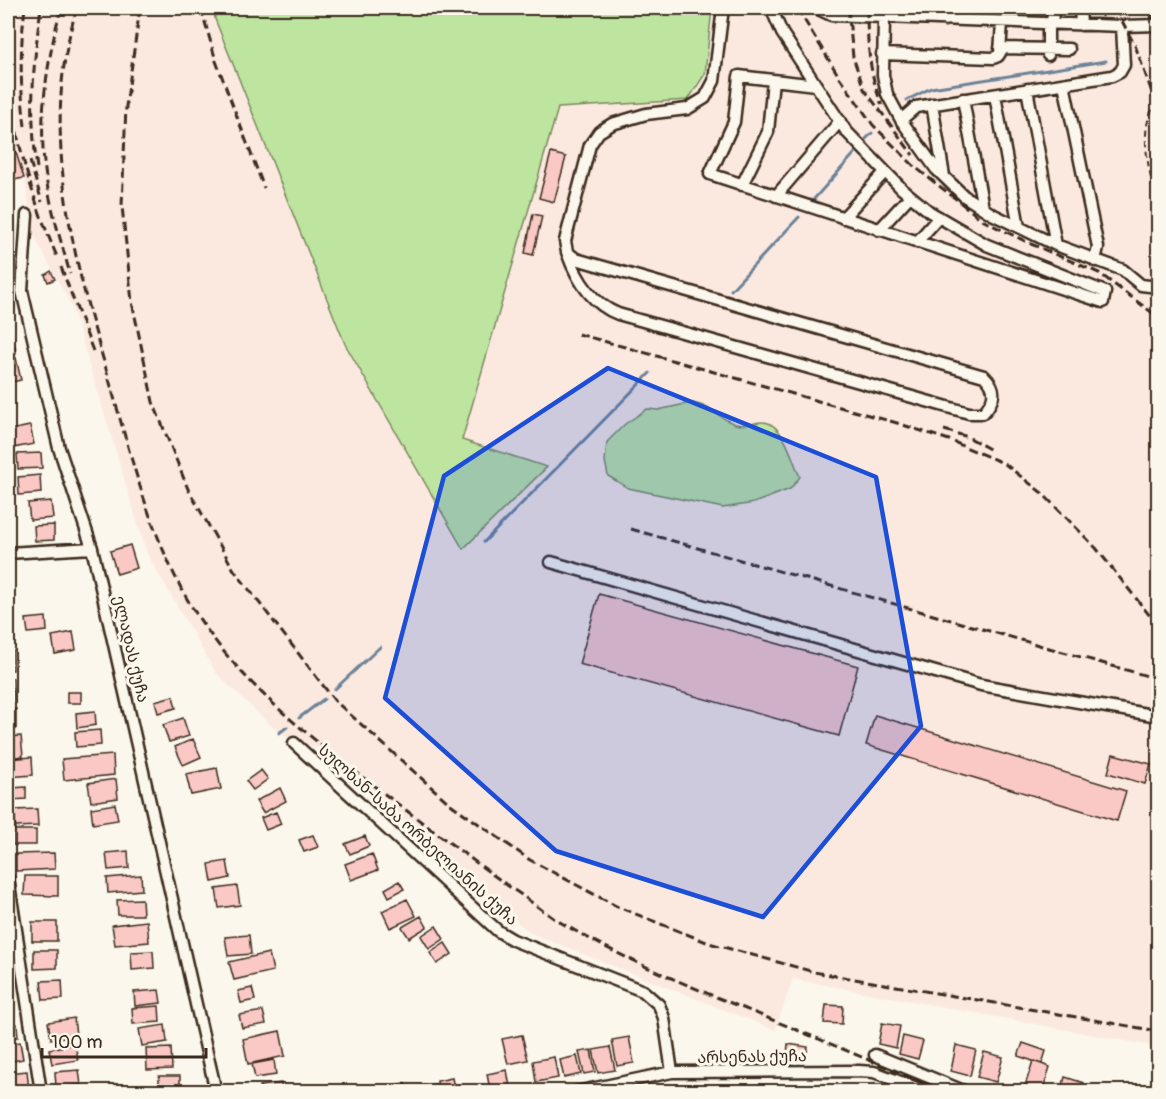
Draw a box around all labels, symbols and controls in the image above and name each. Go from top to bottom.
street label: ელადას ქუჩა [109,594,153,704]
street label: სულხან-საბა ორბელიანის ქუჩა [314,740,522,930]
scale bar [42,1021,206,1059]
text: 100 m [51,1031,103,1054]
street label: არსენას ქუჩა [697,1046,807,1068]

